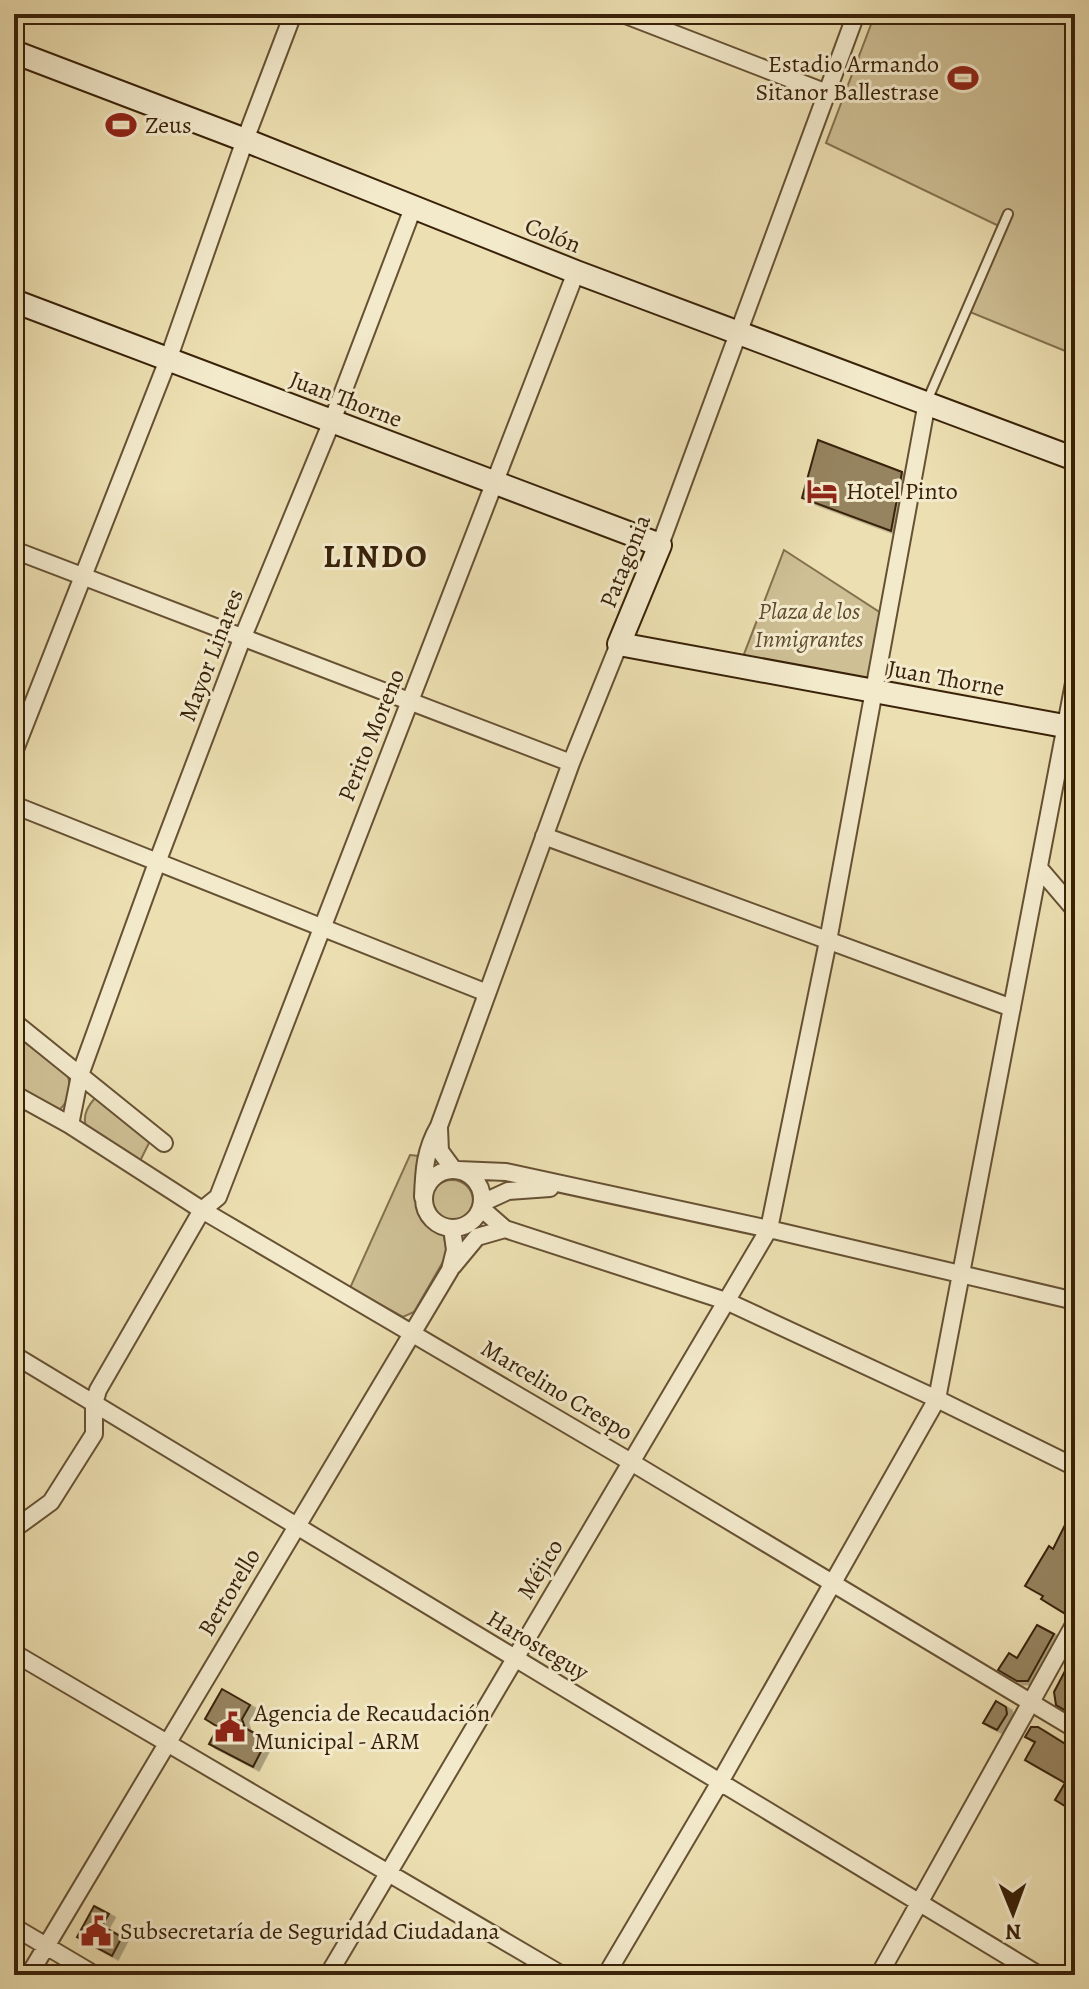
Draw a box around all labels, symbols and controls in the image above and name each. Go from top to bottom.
place label: Estadio Armando Sitanor Ballestrase [756,48,939,108]
sports icon: Estadio Armando Sitanor Ballestrase [946,61,980,95]
sports icon: Zeus [104,108,138,142]
place label: Zeus [145,109,192,141]
street label: Colón [520,209,586,261]
street label: Juan Thorne [285,363,407,435]
hotel icon: Hotel Pinto [805,474,839,508]
place label: Hotel Pinto [846,475,958,507]
street label: Patagonia [592,509,659,612]
district label: LINDO [323,534,429,578]
street label: Mayor Linares [171,584,251,726]
park label: Plaza de los Inmigrantes [754,595,864,655]
street label: Juan Thorne [885,652,1007,704]
street label: Perito Moreno [330,664,412,806]
street label: Marcelino Crespo [475,1332,639,1448]
street label: Méjico [510,1533,571,1605]
street label: Bertorello [190,1542,268,1642]
street label: Harosteguy [481,1602,595,1688]
place label: Agencia de Recaudación Municipal - ARM [253,1697,490,1757]
public building icon: Agencia de Recaudación Municipal - ARM [213,1710,247,1744]
north arrow [973,1873,1053,1953]
public building icon: Subsecretaría de Seguridad Ciudadana [79,1914,113,1948]
place label: Subsecretaría de Seguridad Ciudadana [120,1915,501,1947]
text: N [1005,1917,1022,1947]

